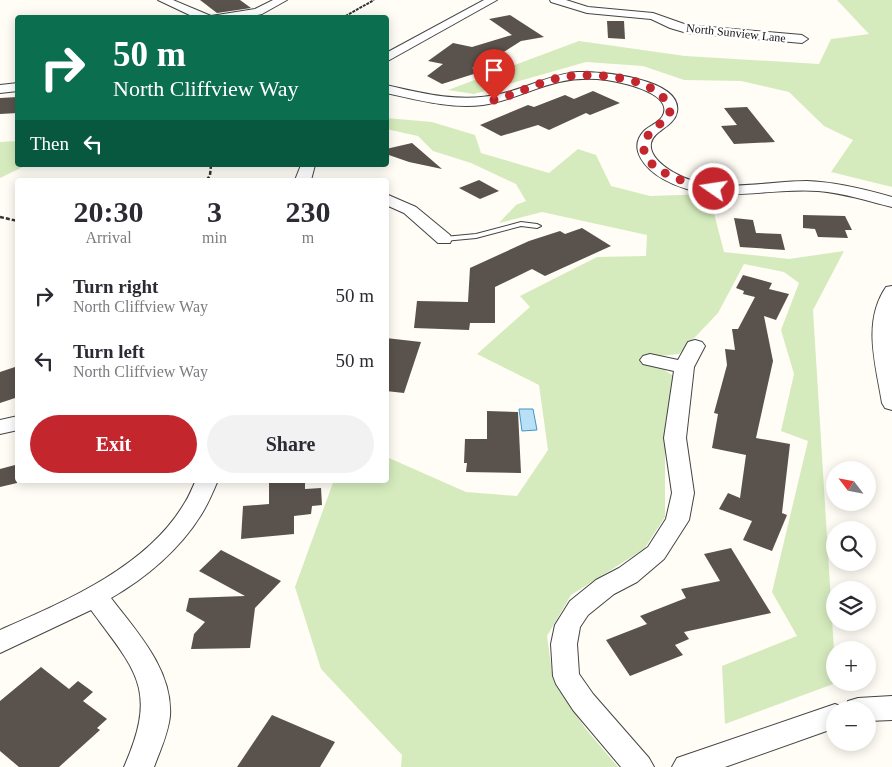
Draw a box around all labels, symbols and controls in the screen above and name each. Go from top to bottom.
street label: North Sunview Lane [686,21,786,45]
icon: right [30,35,95,100]
text: 50 m [113,35,186,74]
pin [473,49,515,100]
icon: arrive [480,56,508,84]
text: North Cliffview Way [113,76,299,101]
icon: left [79,130,107,158]
text: Then [30,133,69,154]
position arrow [687,162,739,214]
text: 20:30 [74,195,144,228]
text: 3 [207,195,222,228]
text: 230 [285,195,330,228]
text: Arrival [85,229,132,246]
text: min [202,229,227,246]
text: m [302,229,314,246]
text: Turn right [73,276,158,297]
icon: right [30,282,58,310]
text: 50 m [335,285,374,306]
text: North Cliffview Way [73,298,208,315]
text: Turn left [73,341,145,362]
icon: left [30,347,58,375]
text: 50 m [335,350,374,371]
text: North Cliffview Way [73,363,208,380]
button: Exit [30,415,197,473]
button: Share [207,415,374,473]
north arrow [826,461,876,511]
map controls [826,461,876,751]
button: search [826,521,876,571]
button: layers [826,581,876,631]
button: + [826,641,876,691]
button: − [826,701,876,751]

